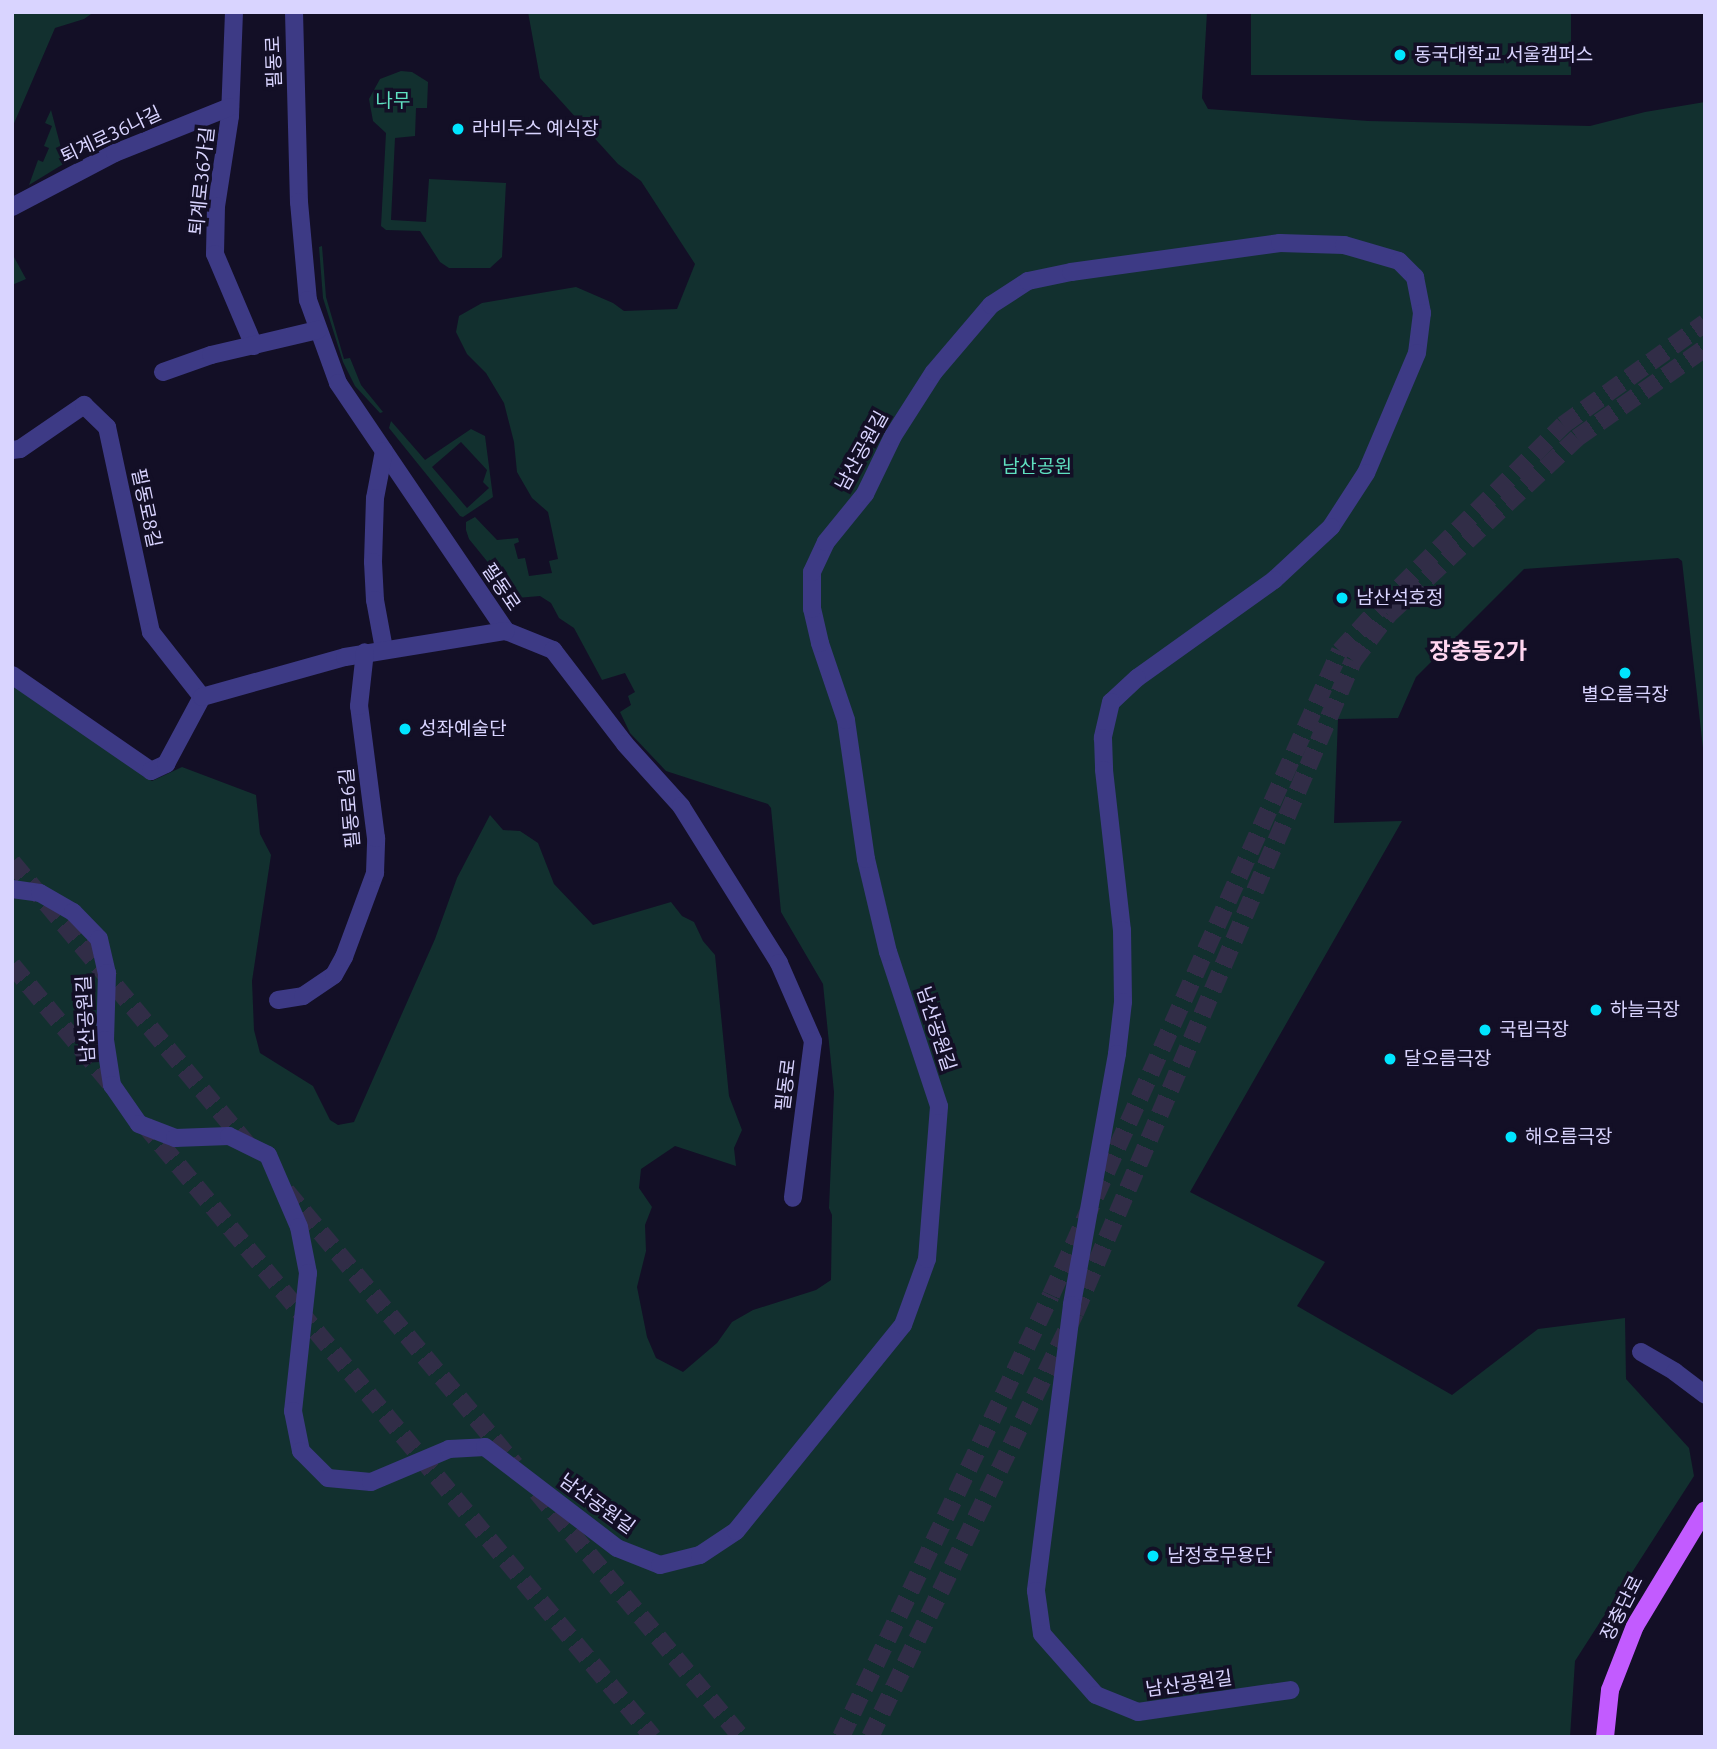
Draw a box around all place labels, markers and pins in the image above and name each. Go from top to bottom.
place label: 동국대학교 서울캠퍼스 [1414,44,1593,66]
marker: 동국대학교 서울캠퍼스 [1392,47,1408,63]
place label: 라비두스 예식장 [472,118,599,140]
marker: 라비두스 예식장 [450,121,466,137]
place label: 남산석호정 [1356,587,1443,609]
marker: 남산석호정 [1334,590,1350,606]
marker: 별오름극장 [1617,665,1633,681]
place label: 별오름극장 [1581,684,1669,706]
place label: 성좌예술단 [419,718,506,740]
marker: 성좌예술단 [397,721,413,737]
place label: 하늘극장 [1610,999,1680,1021]
marker: 하늘극장 [1588,1002,1604,1018]
place label: 국립극장 [1499,1019,1569,1041]
marker: 국립극장 [1477,1022,1493,1038]
place label: 달오름극장 [1404,1048,1491,1070]
marker: 달오름극장 [1382,1051,1398,1067]
place label: 해오름극장 [1525,1126,1612,1148]
marker: 해오름극장 [1503,1129,1519,1145]
place label: 남정호무용단 [1167,1545,1272,1567]
marker: 남정호무용단 [1145,1548,1161,1564]

